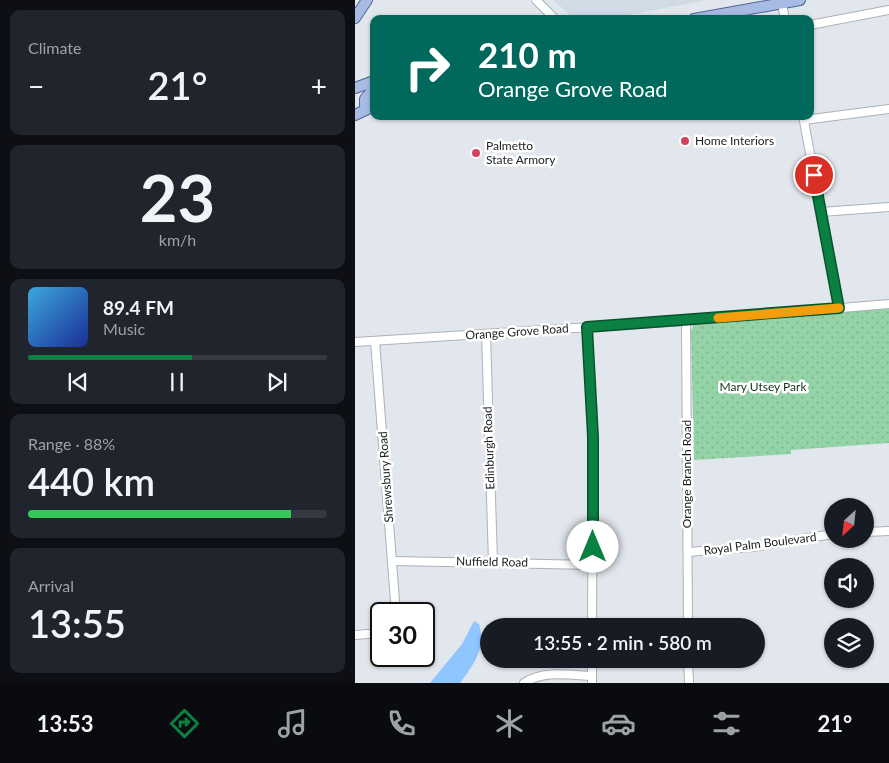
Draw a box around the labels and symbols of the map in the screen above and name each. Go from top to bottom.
place label: Home Interiors [695,133,774,148]
marker: Home Interiors [679,135,691,147]
place label: Palmetto State Armory [486,138,556,167]
marker: Palmetto State Armory [470,147,482,159]
pin [793,154,835,196]
street label: Orange Grove Road [465,320,569,343]
park label: Mary Utsey Park [719,379,807,394]
street label: Edinburgh Road [480,406,497,490]
street label: Orange Branch Road [679,420,694,528]
street label: Shrewsbury Road [375,431,396,523]
north arrow [824,498,874,548]
position arrow [566,520,618,572]
street label: Royal Palm Boulevard [703,529,817,558]
street label: Nuffield Road [456,553,528,570]
speed limit sign: 30 [370,602,435,667]

